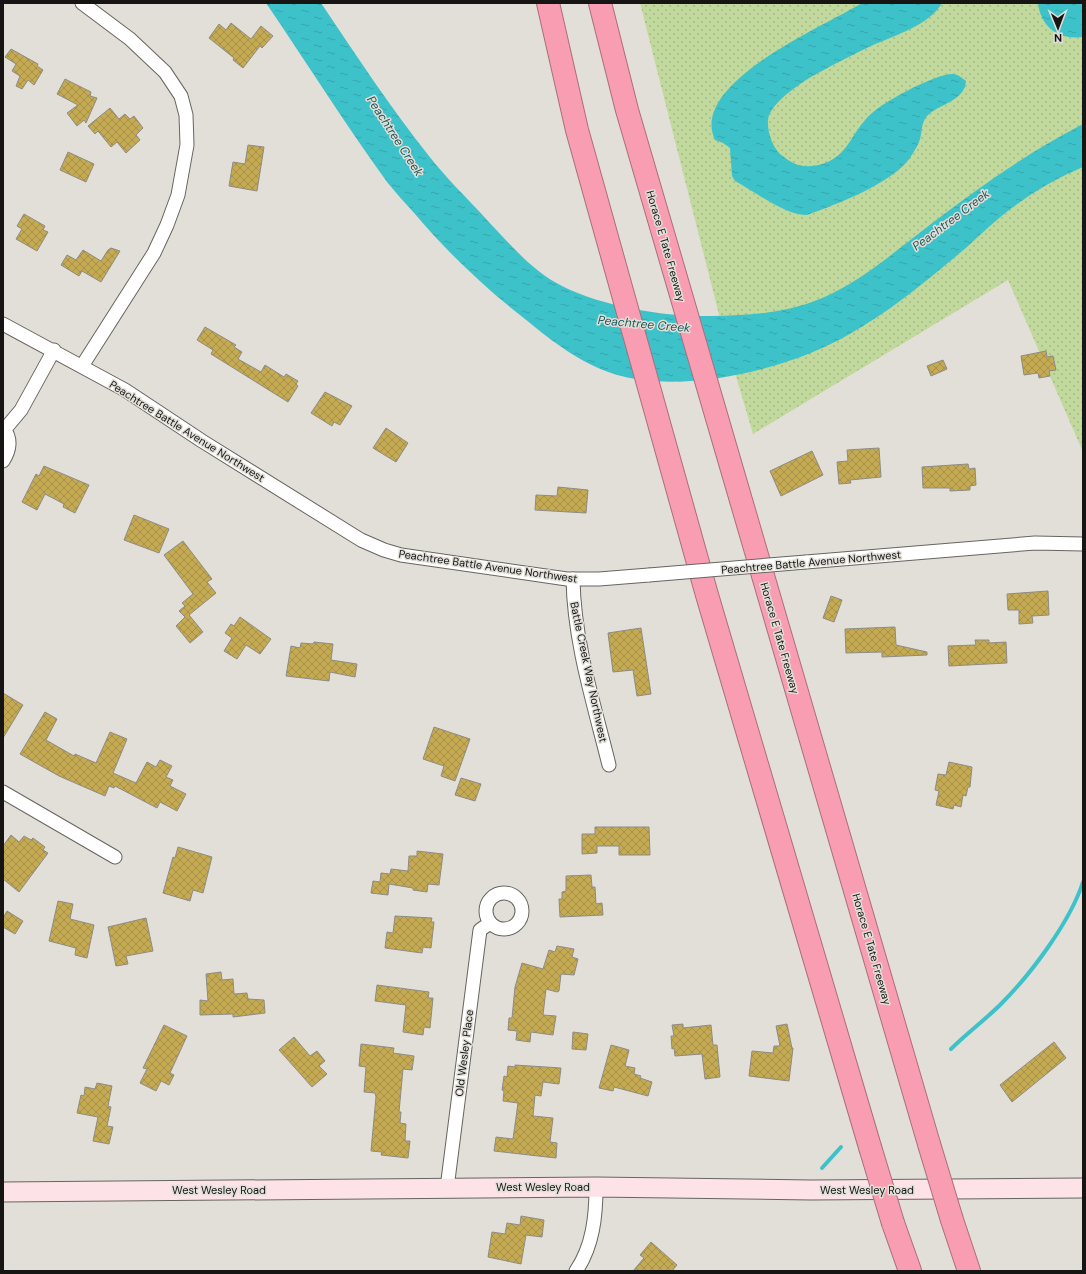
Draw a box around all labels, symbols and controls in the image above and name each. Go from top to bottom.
north arrow [1038,8,1078,48]
text: N [1054,31,1062,45]
water label: Peachtree Creek [363,93,427,180]
water label: Peachtree Creek [909,185,994,254]
street label: Horace E Tate Freeway [643,189,689,303]
water label: Peachtree Creek [597,312,692,336]
street label: Peachtree Battle Avenue Northwest [107,377,267,485]
street label: Peachtree Battle Avenue Northwest [398,547,578,585]
street label: Peachtree Battle Avenue Northwest [721,547,901,577]
street label: Horace E Tate Freeway [757,581,803,695]
street label: Battle Creek Way Northwest [567,600,611,744]
street label: Horace E Tate Freeway [849,892,895,1006]
street label: Old Wesley Place [452,1009,476,1097]
street label: West Wesley Road [496,1180,590,1194]
street label: West Wesley Road [172,1183,266,1197]
street label: West Wesley Road [820,1183,914,1197]

